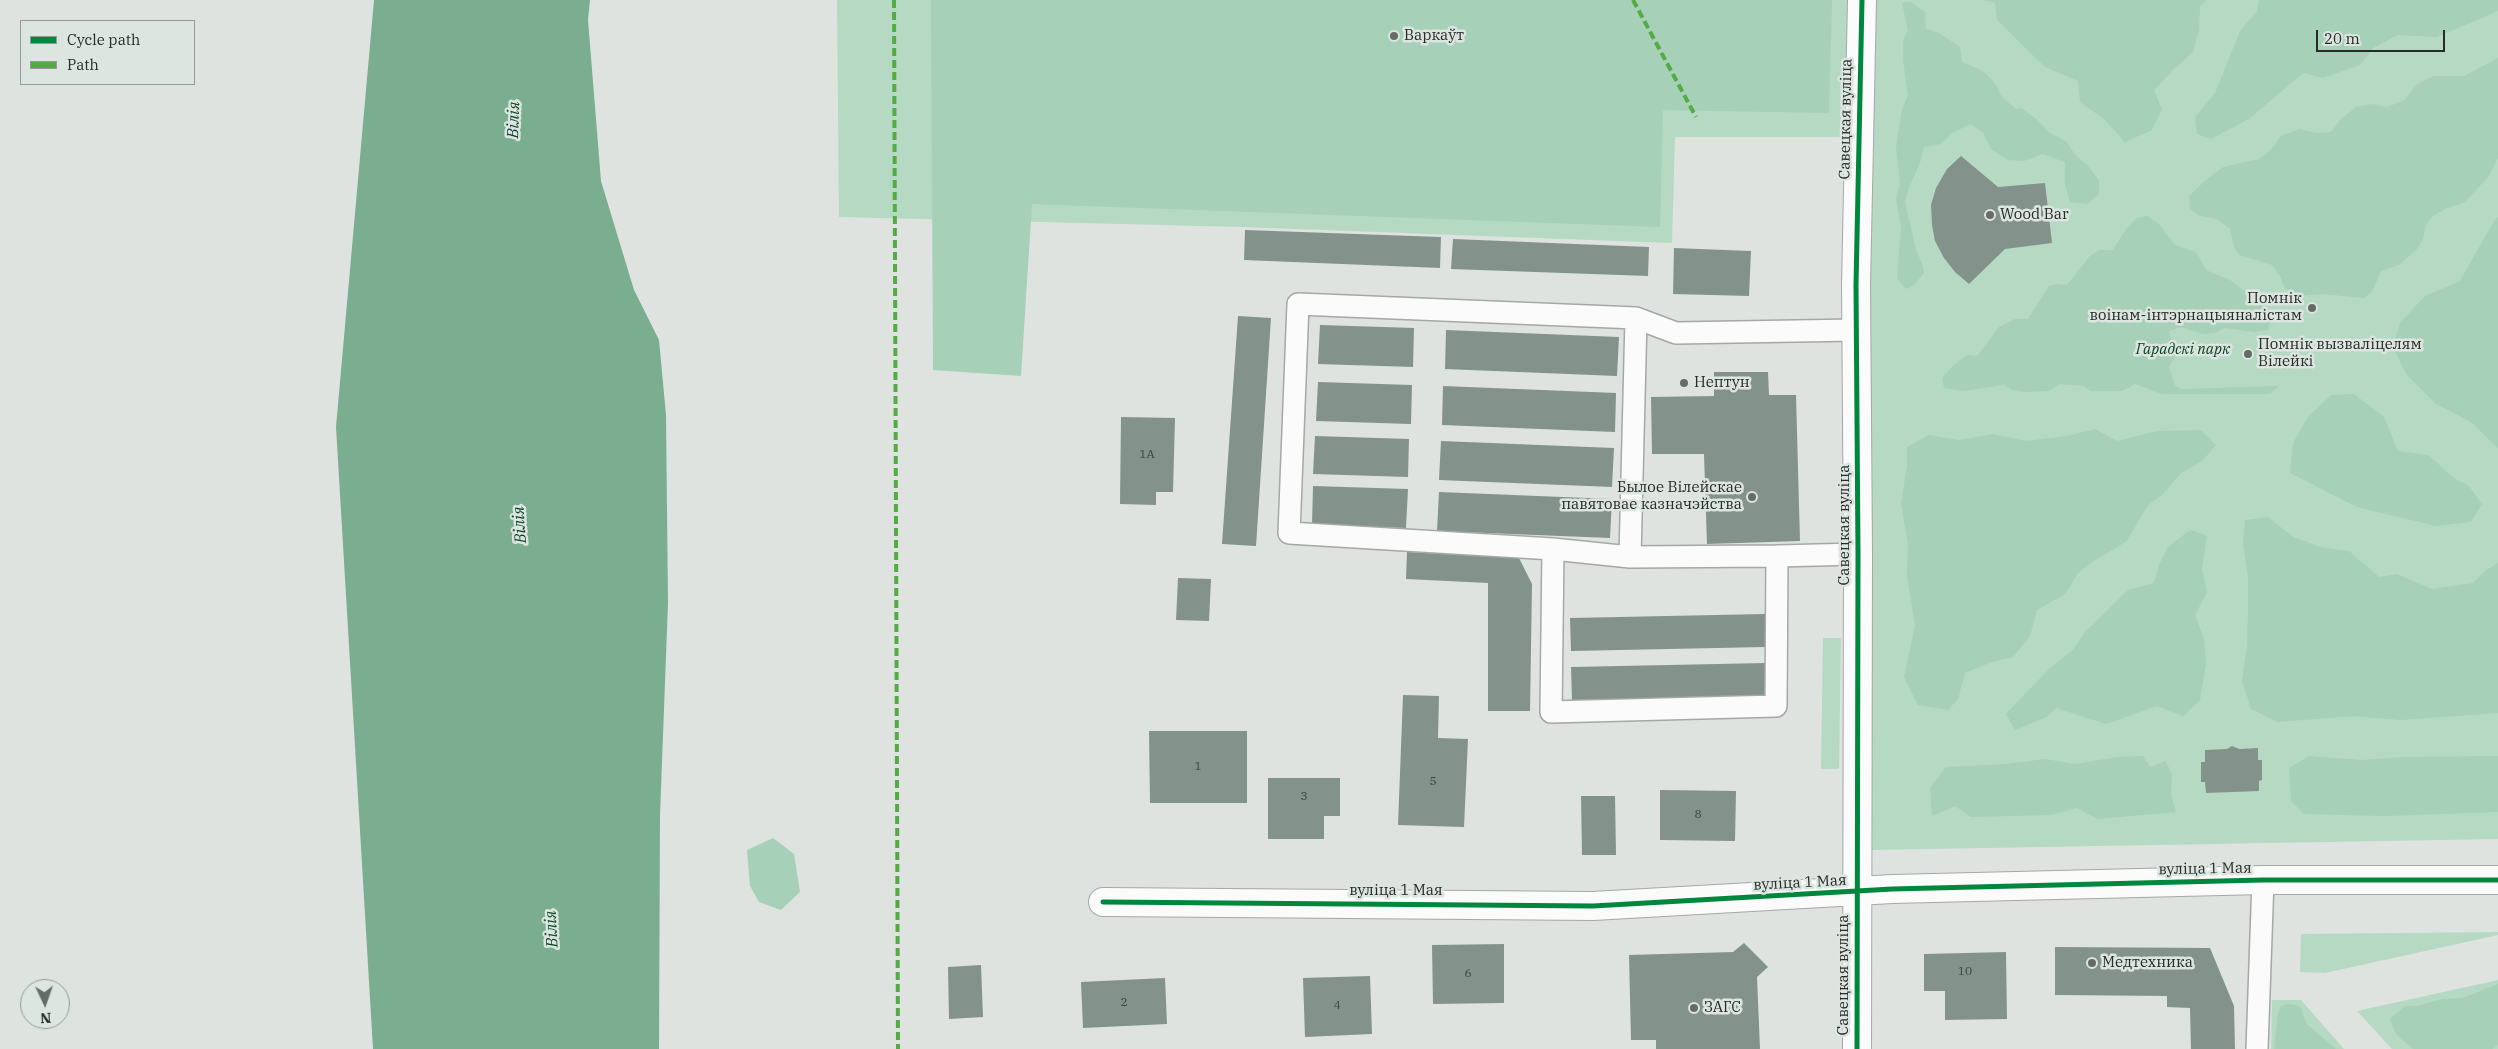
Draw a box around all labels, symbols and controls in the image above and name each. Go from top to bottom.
legend [20,20,195,85]
scale bar [2318,20,2447,52]
place label: Варкаўт [1404,27,1464,45]
text: 20 m [2324,29,2360,48]
text: Cycle path [67,30,140,49]
marker: Варкаўт [1388,30,1400,42]
text: Path [67,55,99,74]
street label: Савецкая вуліца [1836,58,1856,180]
water label: Вілія [504,101,524,139]
place label: Wood Bar [2000,206,2069,224]
marker: Wood Bar [1984,209,1996,221]
place label: Помнік воінам-інтэрнацыяналістам [2090,290,2302,325]
marker: Помнік воінам-інтэрнацыяналістам [2306,302,2318,314]
place label: Помнік вызваліцелям Вілейкі [2258,336,2422,371]
park label: Гарадскі парк [2136,341,2230,359]
marker: Помнік вызваліцелям Вілейкі [2242,348,2254,360]
place label: Нептун [1694,374,1750,392]
marker: Нептун [1678,377,1690,389]
house number: 1А [1139,448,1155,462]
street label: Савецкая вуліца [1836,465,1854,585]
place label: Былое Вілейскае павятовае казначэйства [1561,479,1742,514]
marker: Былое Вілейскае павятовае казначэйства [1746,491,1758,503]
water label: Вілія [509,506,531,544]
house number: 1 [1194,760,1202,774]
house number: 5 [1429,775,1437,789]
house number: 3 [1300,790,1308,804]
house number: 8 [1694,808,1702,822]
street label: вуліца 1 Мая [2158,859,2252,879]
street label: вуліца 1 Мая [1753,872,1847,894]
street label: вуліца 1 Мая [1349,882,1443,900]
water label: Вілія [541,910,563,948]
street label: Савецкая вуліца [1835,915,1853,1035]
place label: Медтехника [2102,954,2193,972]
marker: Медтехника [2086,957,2098,969]
house number: 10 [1958,965,1972,979]
house number: 6 [1464,967,1472,981]
north arrow [20,979,70,1029]
house number: 2 [1120,996,1128,1010]
house number: 4 [1333,999,1341,1013]
place label: ЗАГС [1704,999,1741,1017]
marker: ЗАГС [1688,1002,1700,1014]
text: N [40,1009,52,1027]

